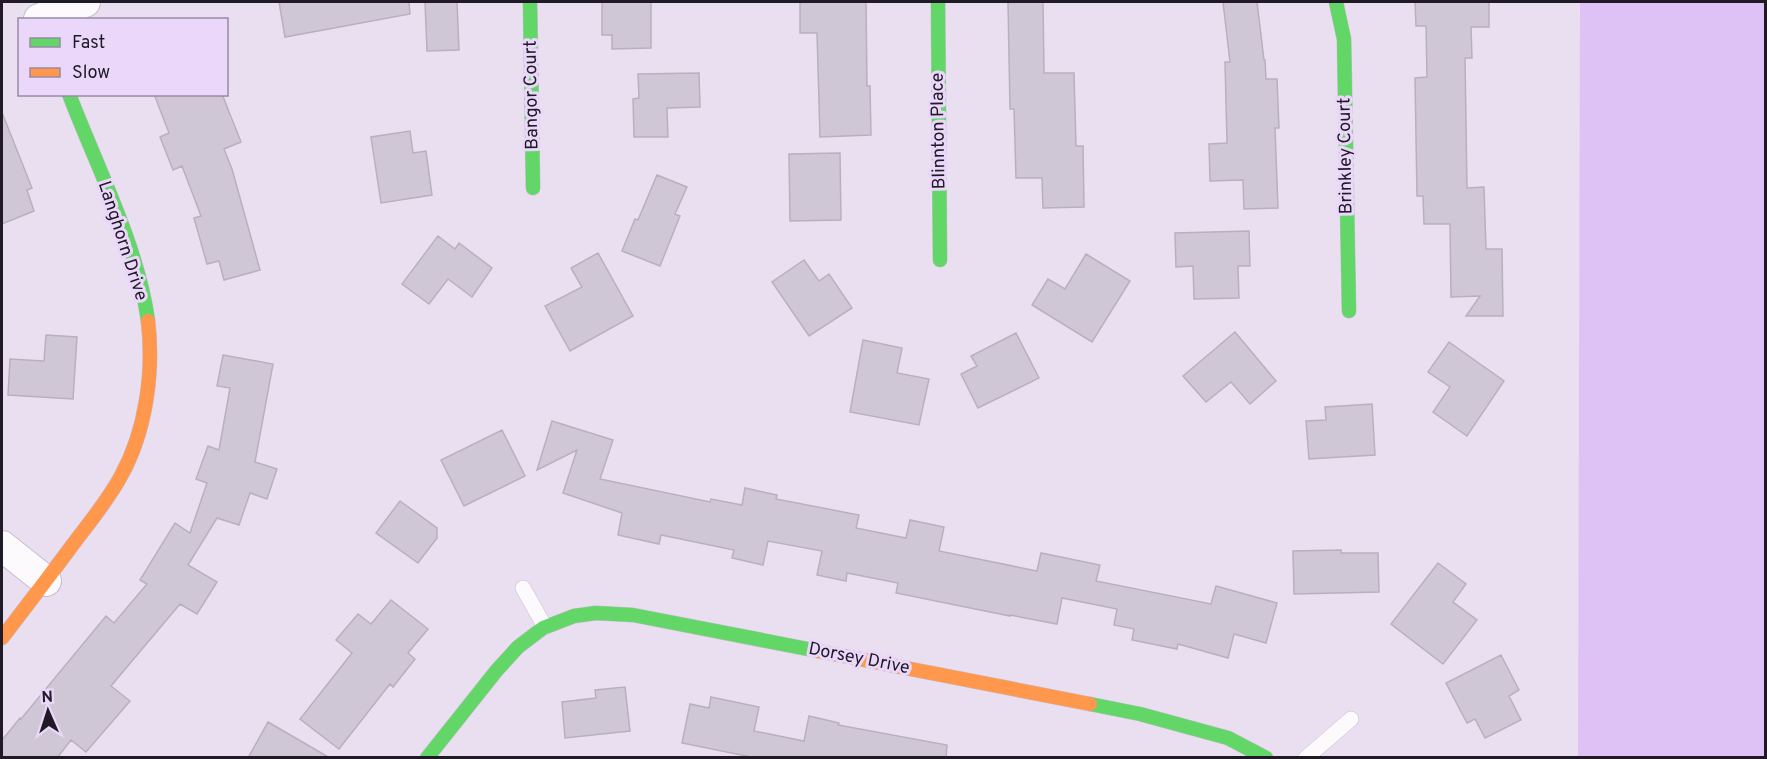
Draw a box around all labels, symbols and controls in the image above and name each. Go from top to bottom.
legend [18,18,228,96]
text: Fast [72,32,105,55]
street label: Bangor Court [520,40,544,150]
text: Slow [72,62,110,85]
street label: Blinnton Place [926,72,952,190]
street label: Brinkley Court [1333,97,1359,215]
street label: Langhorn Drive [92,178,152,304]
street label: Dorsey Drive [806,638,912,680]
north arrow [18,681,78,741]
text: N [41,688,54,708]

